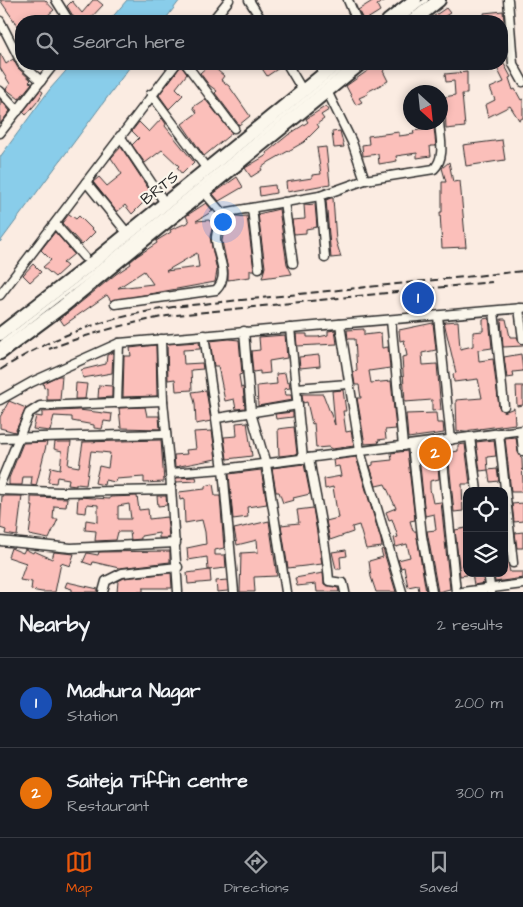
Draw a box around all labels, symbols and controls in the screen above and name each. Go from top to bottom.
search box [15,15,508,70]
icon: search [33,29,61,57]
text: Search here [73,29,185,56]
north arrow [403,85,448,130]
street label: BRTS [136,166,183,210]
your location [210,209,236,235]
pin: 1 [402,279,434,317]
pin: 2 [419,434,451,472]
map controls [463,487,508,577]
button: locate [463,487,508,532]
button: layers [463,532,508,577]
text: Nearby [20,610,90,639]
text: 2 results [437,614,503,636]
text: Madhura Nagar [67,678,200,705]
text: 1 [35,692,37,714]
text: 200 m [455,692,503,714]
text: Station [67,705,118,727]
text: Saiteja Tiffin centre [67,768,248,795]
text: 2 [31,782,41,804]
text: 300 m [456,782,503,804]
text: Restaurant [67,795,149,817]
tab: Map [65,848,93,898]
tab: Directions [224,848,289,898]
tab: Saved [420,848,458,898]

